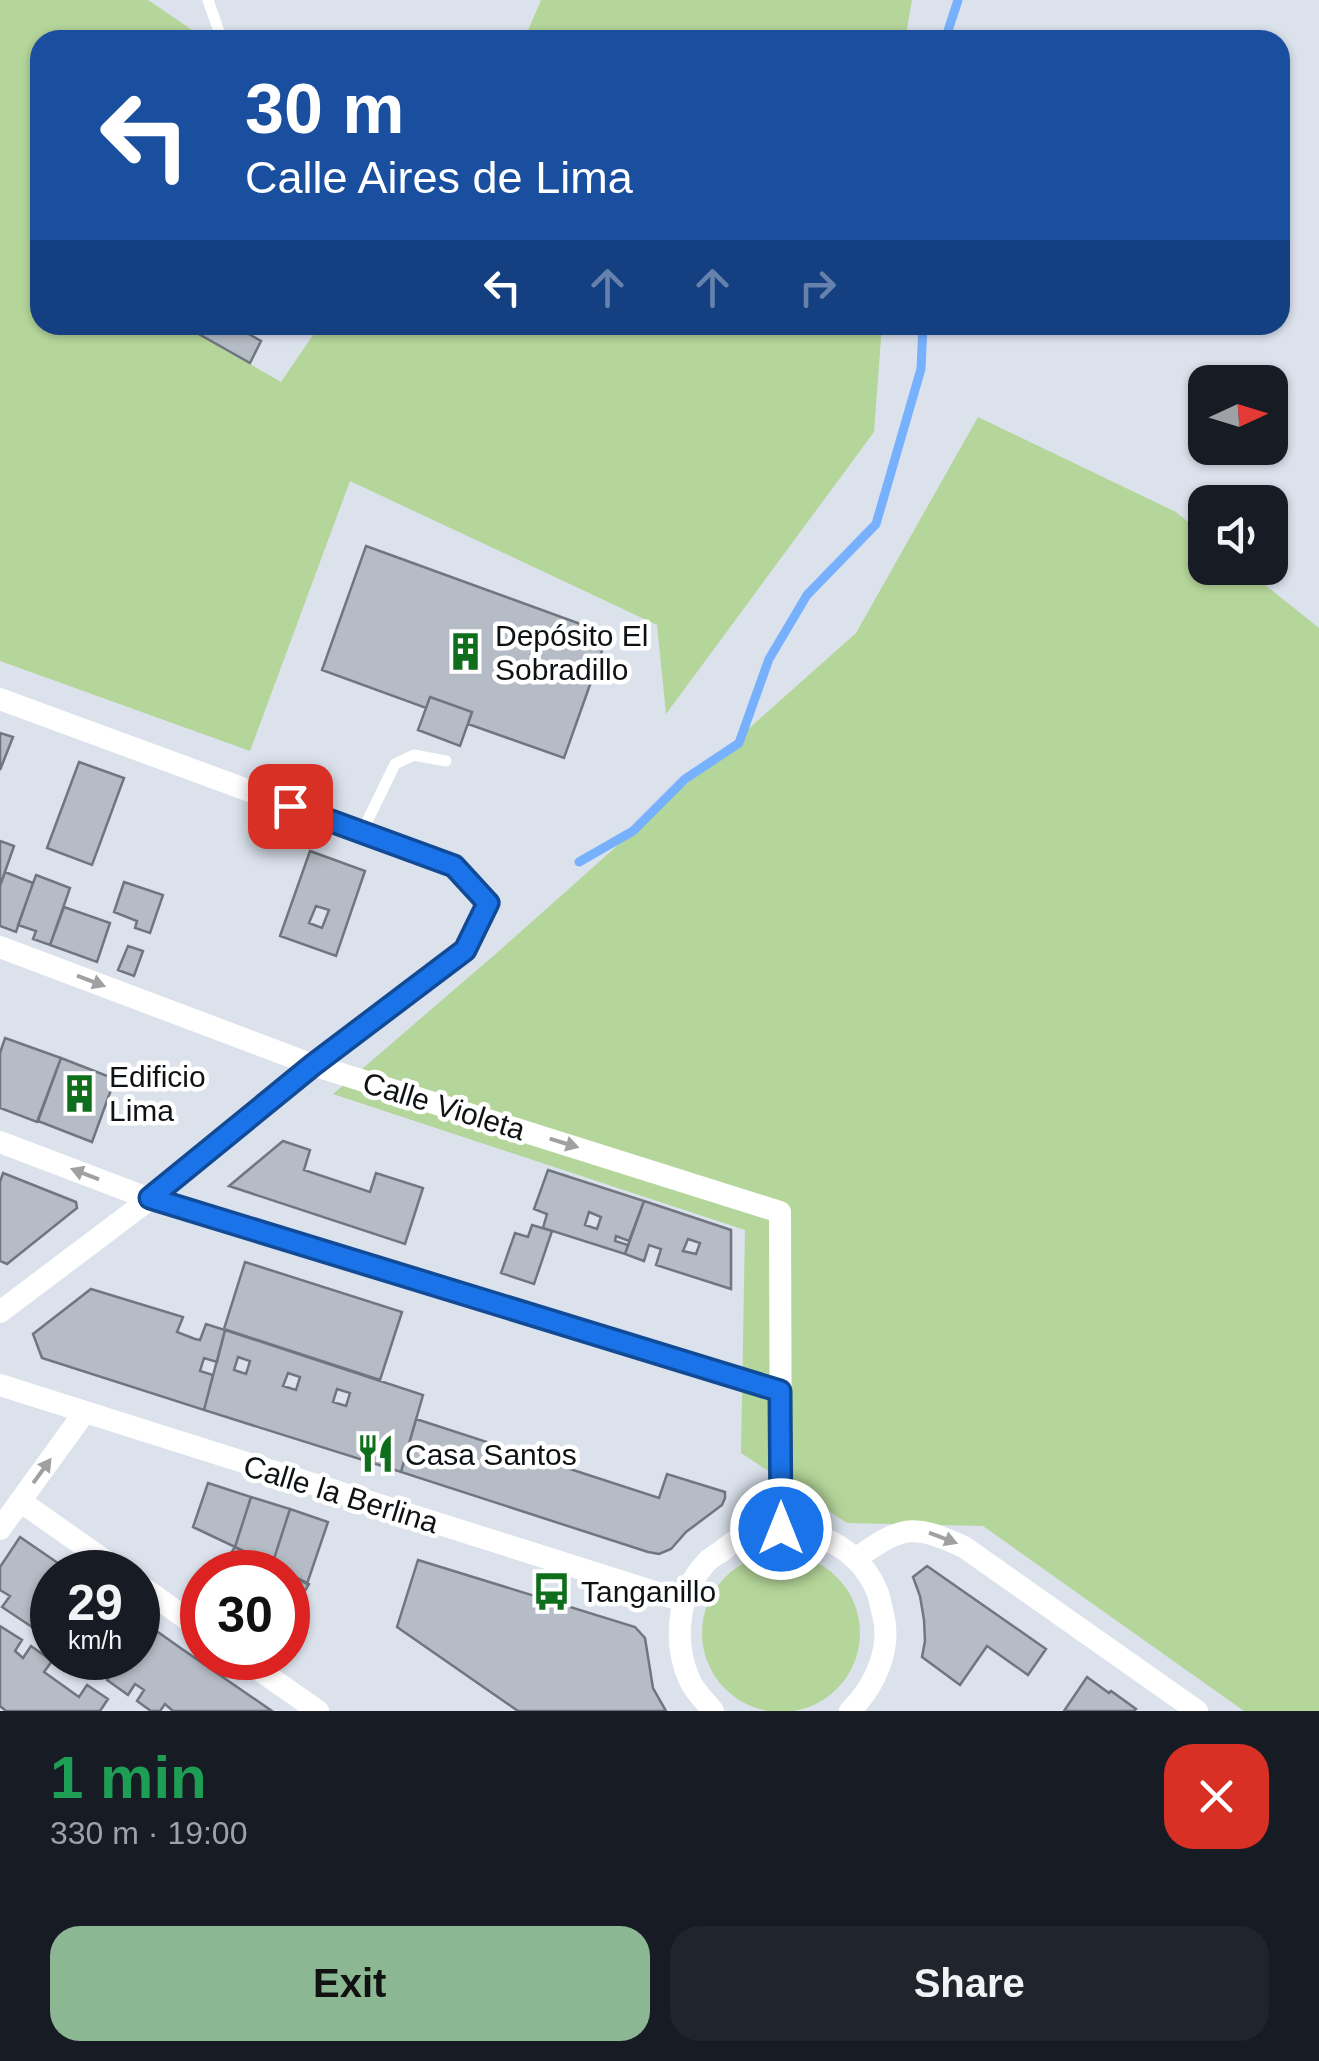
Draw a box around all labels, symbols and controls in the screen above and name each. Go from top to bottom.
icon: left [80,70,210,200]
text: 30 m [245,70,405,148]
text: Calle Aires de Lima [245,152,633,203]
icon: left [475,260,530,315]
icon: ahead [580,260,635,315]
icon: ahead [685,260,740,315]
icon: right [790,260,845,315]
north arrow [1188,365,1288,465]
map controls [1188,365,1288,585]
button: sound [1188,485,1288,585]
place label: Depósito El Sobradillo [495,619,648,686]
building icon: Depósito El Sobradillo [444,631,486,673]
pin [248,764,333,849]
icon: arrive [263,779,318,834]
one-way arrow [77,974,107,989]
place label: Edificio Lima [109,1060,206,1127]
street label: Calle Violeta [359,1066,529,1146]
building icon: Edificio Lima [58,1072,100,1114]
one-way arrow [549,1137,579,1152]
one-way arrow [70,1166,100,1181]
restaurant icon: Casa Santos [354,1433,396,1475]
place label: Casa Santos [405,1438,577,1471]
street label: Calle la Berlina [240,1449,443,1539]
one-way arrow [31,1458,51,1484]
position arrow [729,1477,833,1581]
one-way arrow [928,1531,958,1547]
speed limit sign: 30 [180,1550,310,1680]
bus stop icon: Tanganillo [530,1570,572,1612]
text: 29 [67,1575,123,1631]
place label: Tanganillo [581,1575,716,1608]
text: km/h [68,1626,122,1654]
text: 1 min [50,1744,207,1811]
button: close [1164,1744,1269,1849]
text: 330 m · 19:00 [50,1815,247,1851]
button: Exit [50,1926,650,2041]
button: Share [670,1926,1269,2041]

